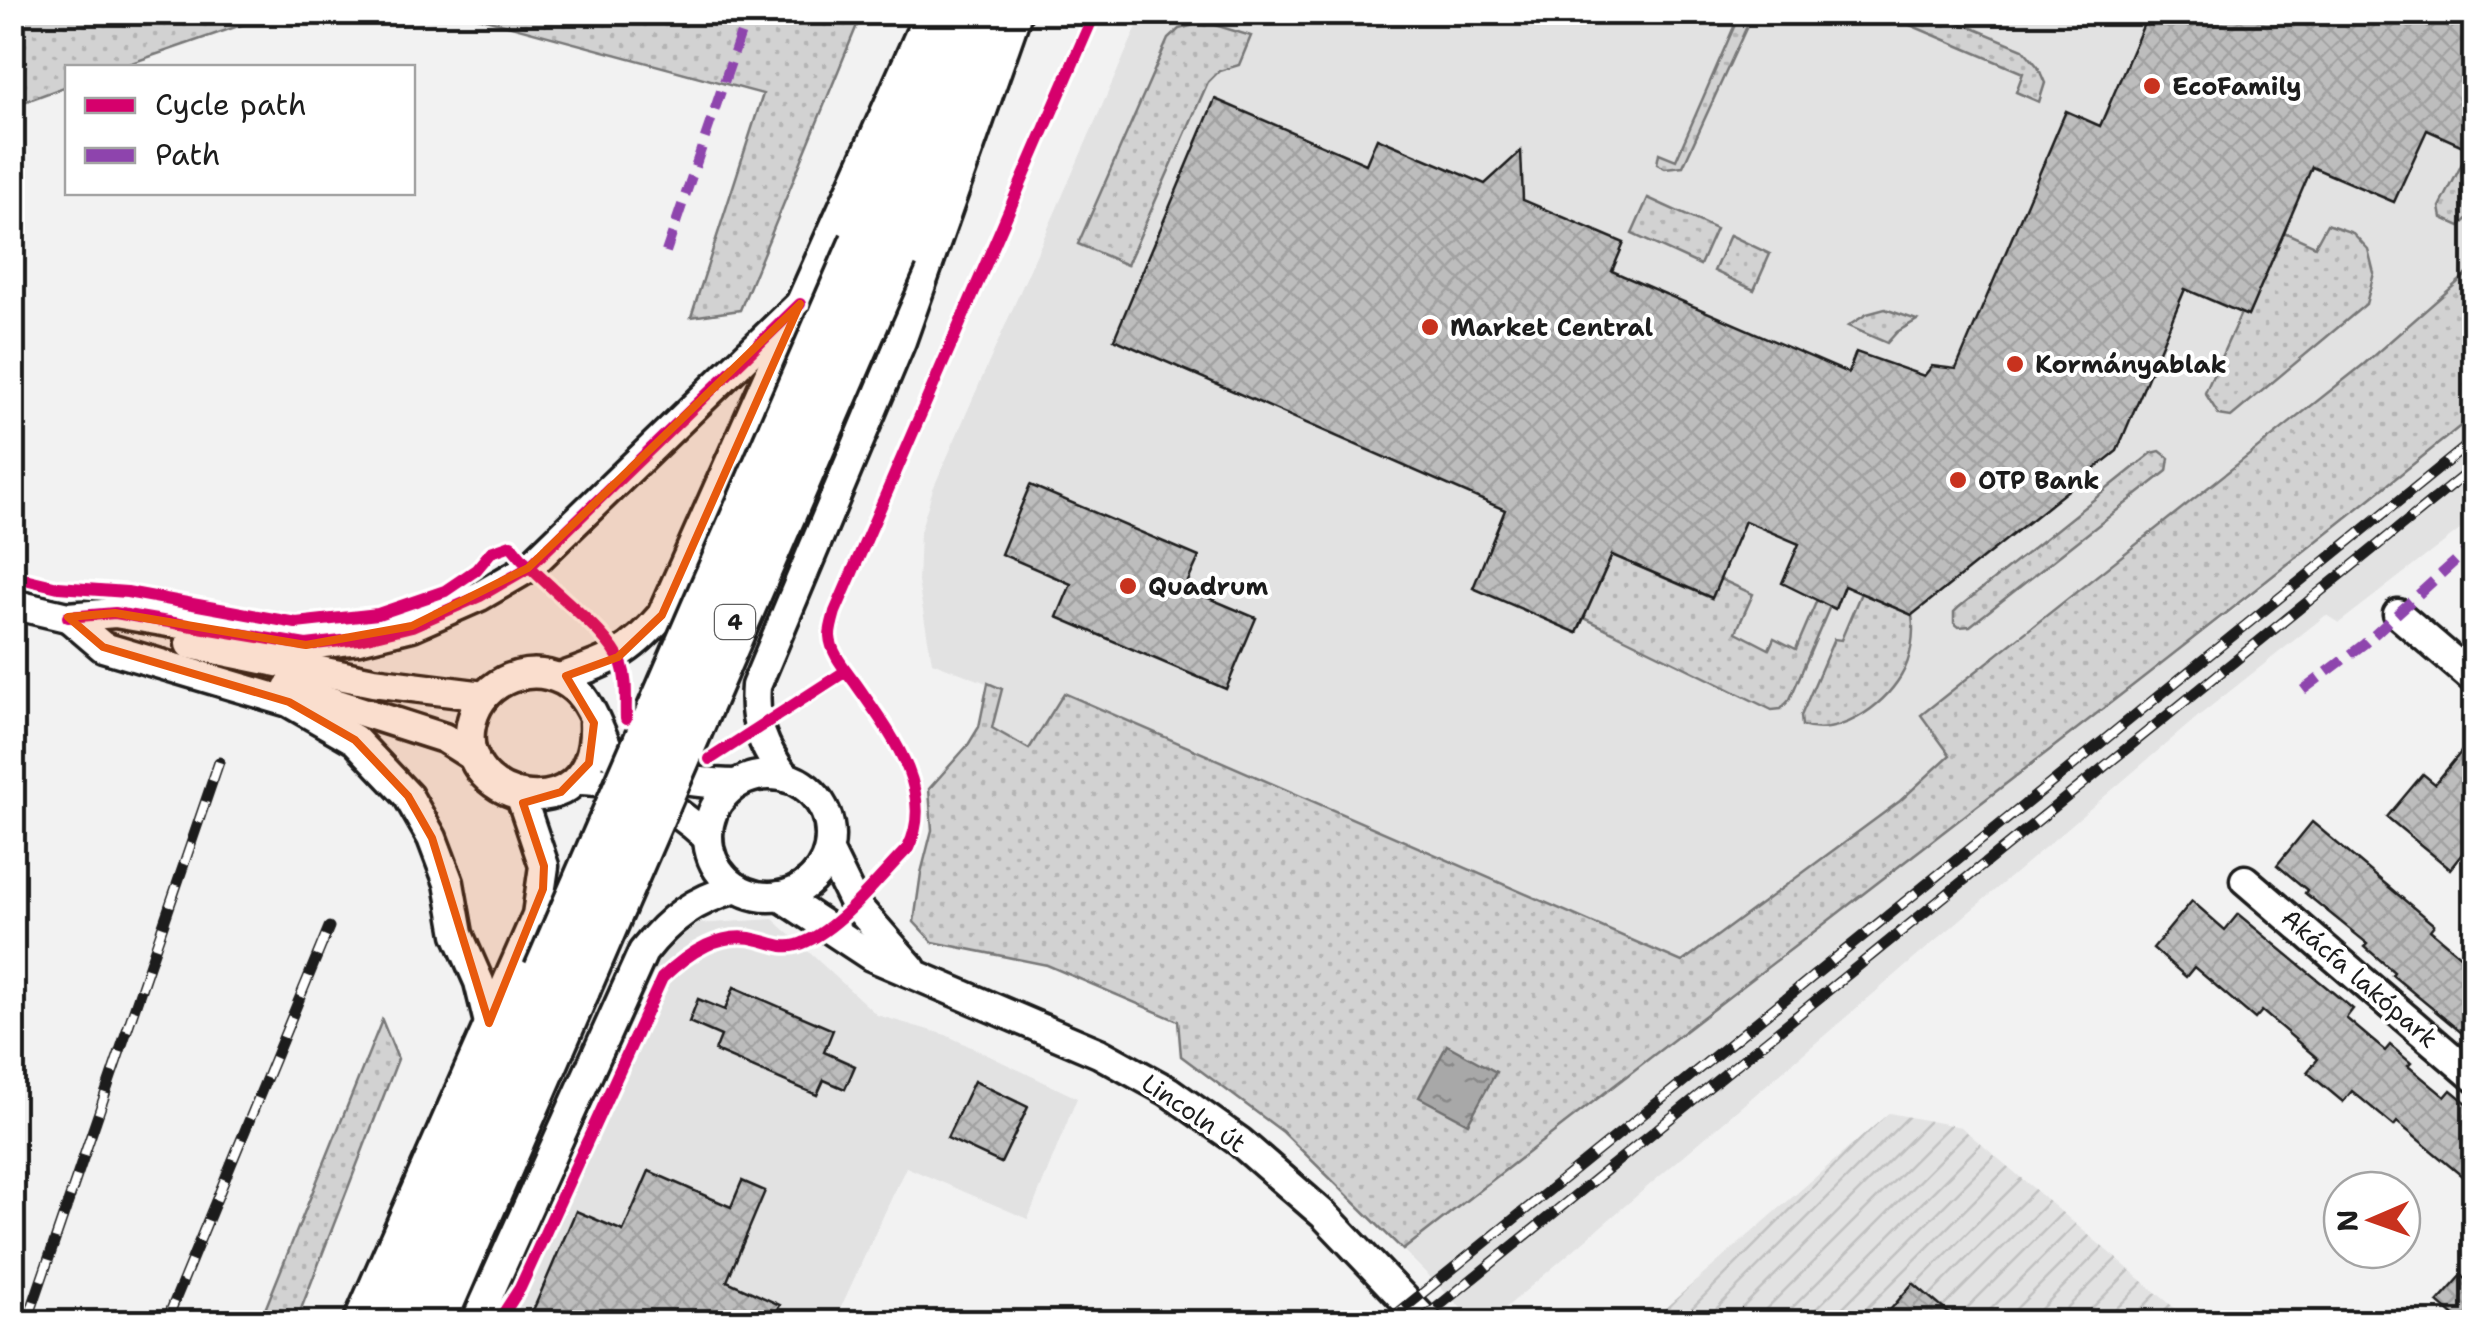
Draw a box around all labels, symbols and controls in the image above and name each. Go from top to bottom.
legend [65,65,415,195]
place label: EcoFamily [2172,69,2302,103]
marker: EcoFamily [2141,75,2163,97]
text: Cycle path [155,84,307,125]
text: Path [155,134,221,175]
place label: Market Central [1450,310,1653,344]
marker: Market Central [1419,316,1441,338]
place label: Kormányablak [2035,347,2227,381]
marker: Kormányablak [2004,353,2026,375]
place label: OTP Bank [1978,463,2100,497]
marker: OTP Bank [1947,469,1969,491]
place label: Quadrum [1148,569,1268,603]
marker: Quadrum [1117,575,1139,597]
road number: 4 [715,605,755,639]
street label: Akácfa lakópark [2275,901,2445,1055]
street label: Lincoln út [1135,1066,1253,1160]
north arrow [2322,1170,2422,1270]
text: N [2328,1209,2366,1233]

